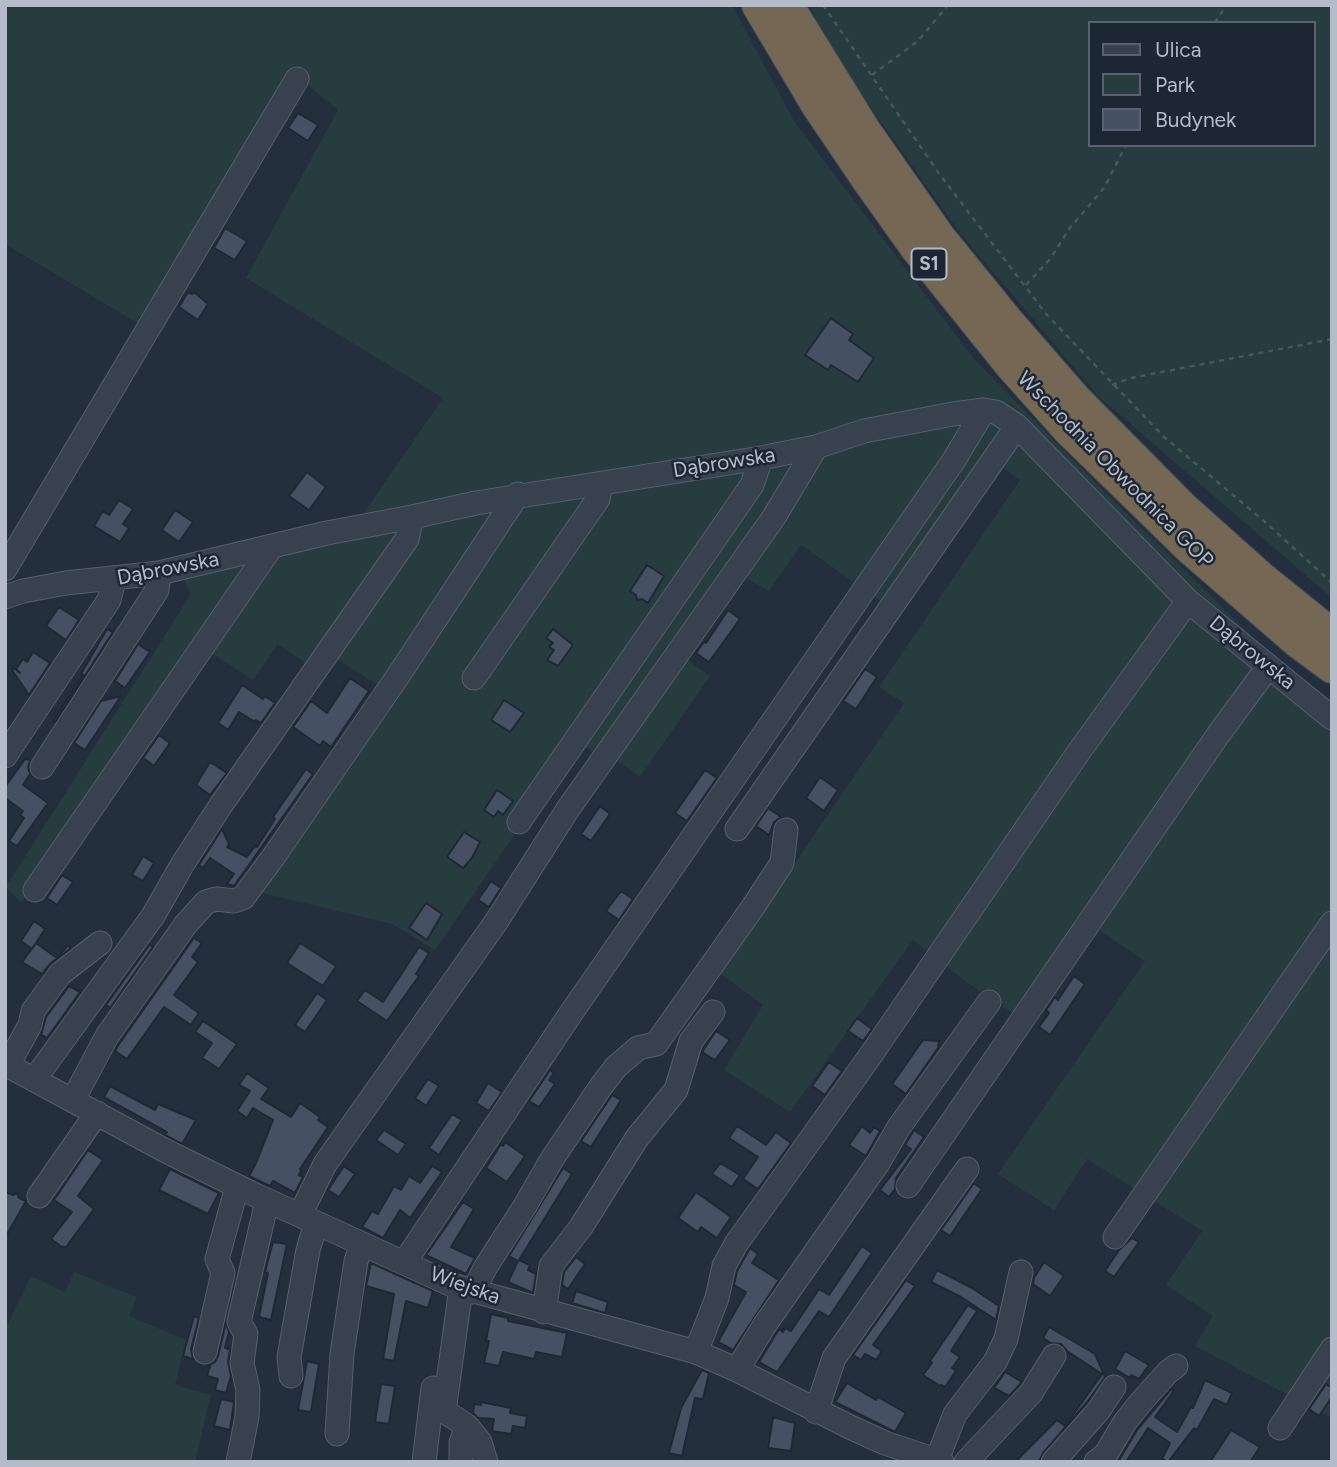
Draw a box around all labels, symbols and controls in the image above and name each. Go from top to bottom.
legend [1088,21,1316,147]
text: Ulica [1155,37,1201,62]
text: Park [1155,72,1195,97]
text: Budynek [1155,107,1236,132]
road number: S1 [912,248,946,280]
street label: Wschodnia Obwodnica GOP [1012,367,1218,573]
street label: Dąbrowska [671,442,777,484]
street label: Dąbrowska [115,547,221,591]
street label: Dąbrowska [1204,611,1300,695]
street label: Wiejska [427,1262,503,1310]

